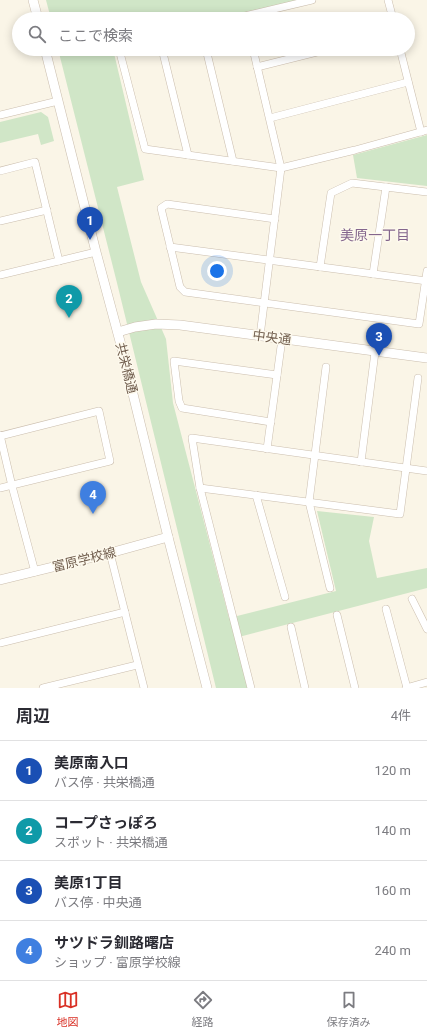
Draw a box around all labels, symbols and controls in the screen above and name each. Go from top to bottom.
search box [12,12,415,56]
icon: search [26,23,48,45]
text: ここで検索 [58,27,133,45]
pin: 1 [77,207,103,240]
district label: 美原一丁目 [340,227,410,243]
your location [207,261,227,281]
pin: 2 [56,285,82,318]
pin: 3 [366,323,392,356]
street label: 中央通 [252,327,292,348]
street label: 共栄橋通 [113,341,140,395]
pin: 4 [80,481,106,514]
street label: 富原学校線 [51,544,117,575]
text: 周辺 [16,706,50,726]
text: 4件 [391,708,411,723]
text: 美原南入口 [54,754,129,772]
text: 1 [25,763,33,778]
text: 120 m [374,763,411,778]
text: バス停 · 共栄橋通 [54,775,155,790]
text: コープさっぽろ [54,814,158,832]
text: 2 [25,823,33,838]
text: 140 m [374,823,411,838]
text: スポット · 共栄橋通 [54,835,168,850]
text: 美原1丁目 [54,874,123,892]
text: 3 [25,883,33,898]
text: 160 m [374,883,411,898]
text: バス停 · 中央通 [54,895,142,910]
text: サツドラ釧路曙店 [54,934,174,952]
text: 4 [25,943,33,958]
text: 240 m [374,943,411,958]
text: ショップ · 富原学校線 [54,955,181,970]
tab: 地図 [57,989,79,1029]
tab: 経路 [192,989,214,1029]
tab: 保存済み [327,989,371,1029]

